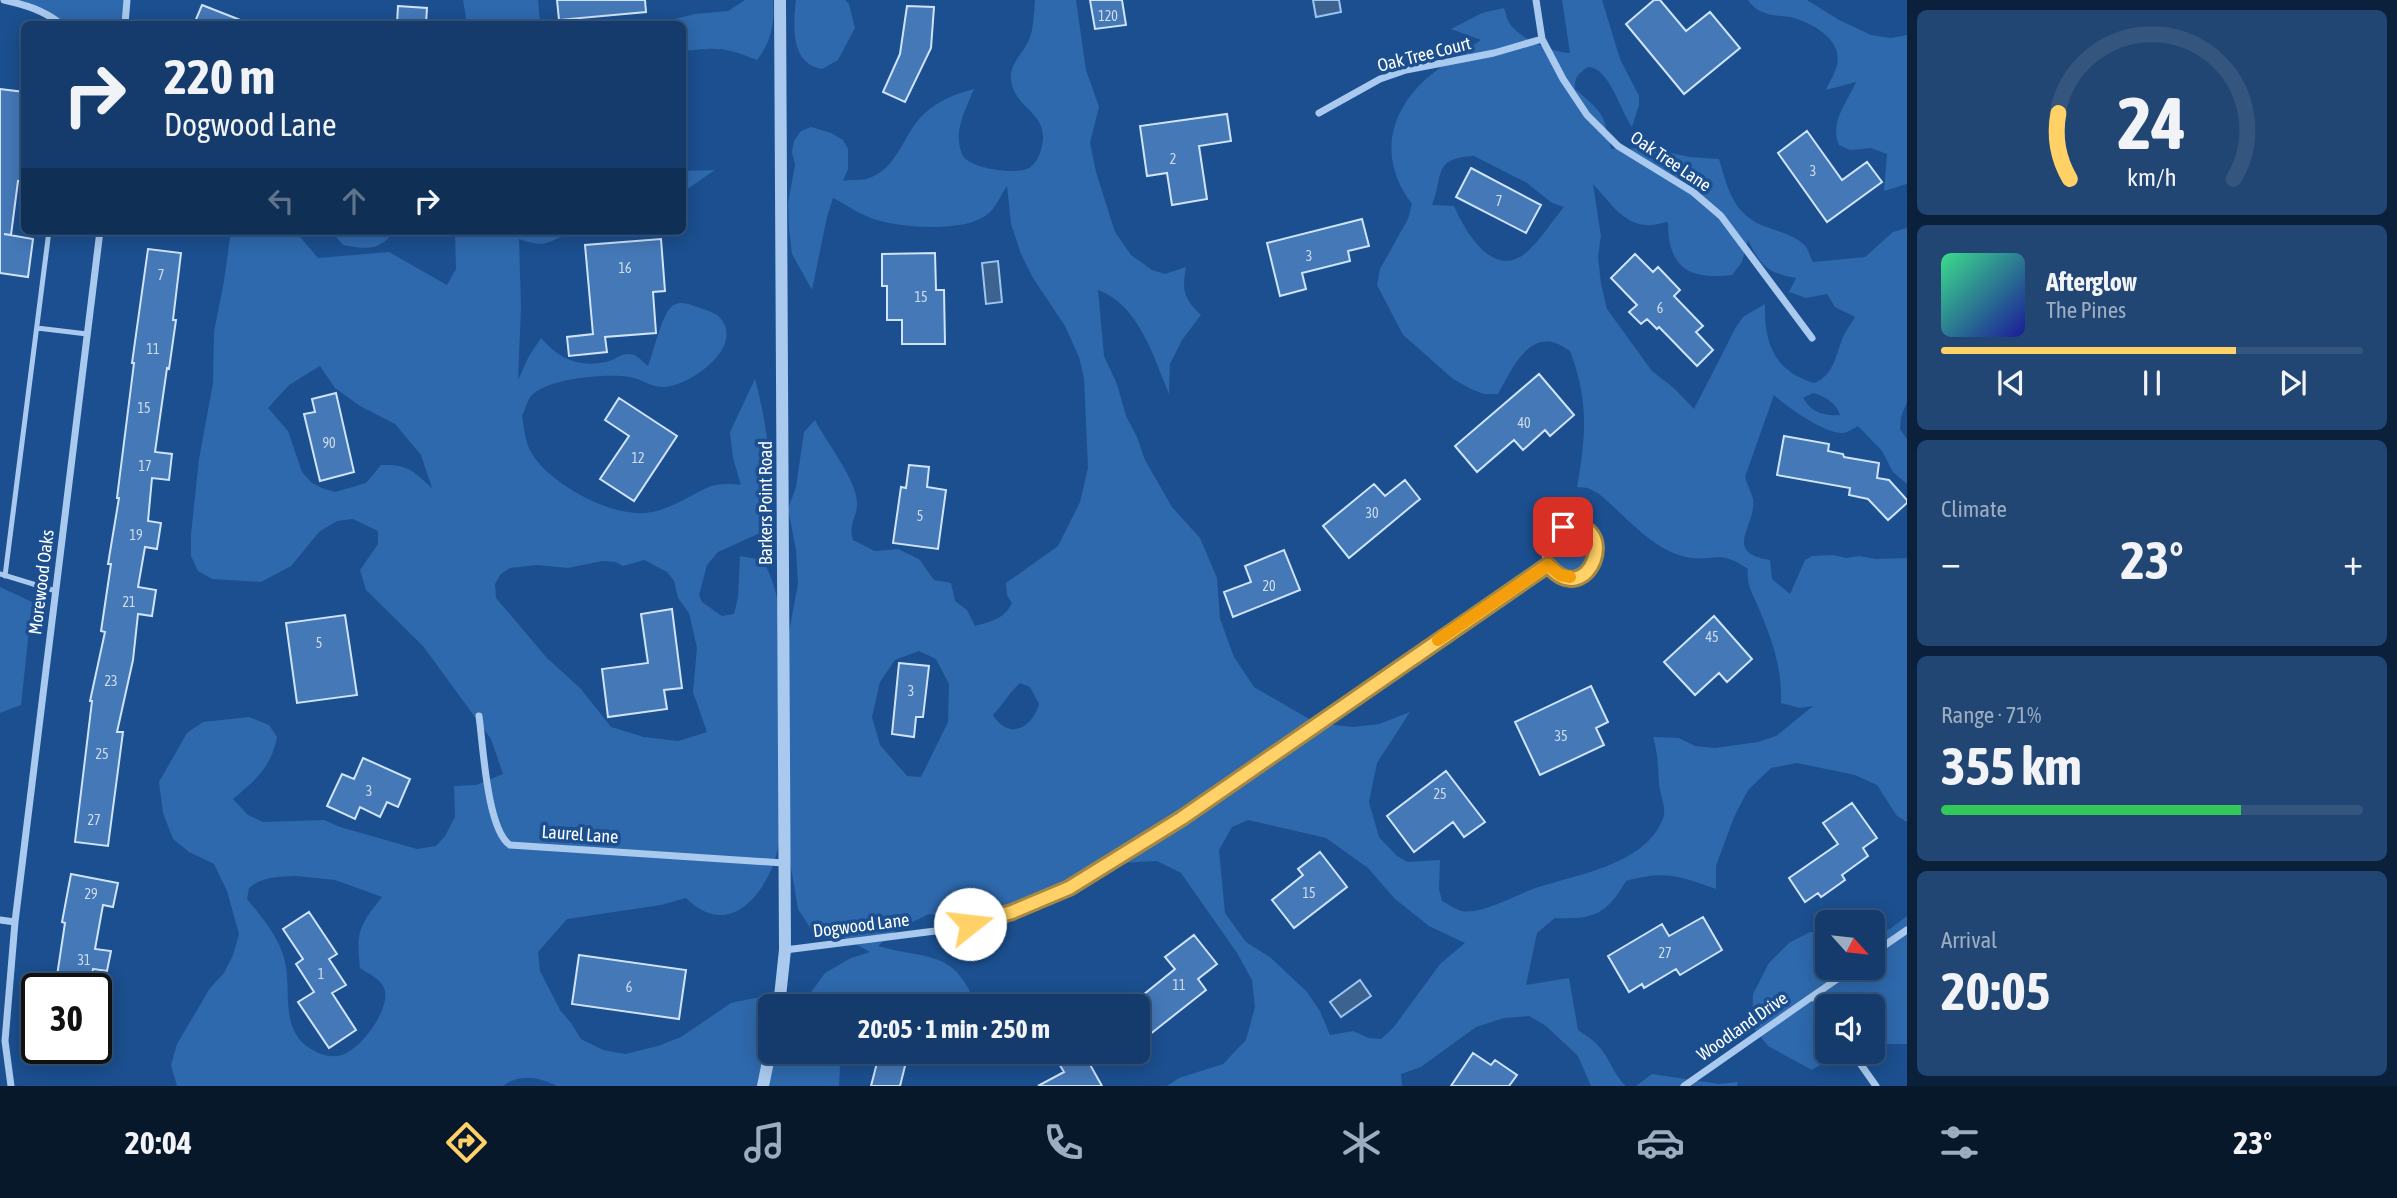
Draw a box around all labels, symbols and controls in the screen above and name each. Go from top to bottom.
house number: 120 [1098,8,1118,24]
street label: Oak Tree Court [1375,32,1473,76]
text: 220 m [164,48,275,104]
icon: right [49,49,140,140]
text: 24 [2118,81,2186,164]
text: Dogwood Lane [164,106,336,143]
street label: Oak Tree Lane [1627,126,1715,196]
house number: 2 [1170,151,1176,167]
text: km/h [2127,162,2177,190]
house number: 3 [1810,163,1816,179]
icon: left [262,182,300,220]
icon: ahead [335,182,373,220]
icon: right [408,182,446,220]
house number: 7 [1496,193,1502,209]
house number: 3 [1306,248,1312,264]
house number: 16 [618,260,632,276]
house number: 7 [158,267,164,283]
text: Afterglow [2046,267,2137,297]
house number: 15 [914,289,928,305]
text: The Pines [2046,297,2126,323]
house number: 6 [1657,300,1664,316]
house number: 11 [146,341,160,357]
icon: previous [1992,364,2030,402]
icon: pause [2133,364,2171,402]
icon: next [2274,364,2312,402]
house number: 15 [137,400,151,416]
house number: 40 [1517,415,1531,431]
house number: 90 [322,435,336,451]
street label: Barkers Point Road [755,441,776,565]
house number: 12 [631,450,645,466]
house number: 17 [138,458,152,474]
text: Climate [1941,496,2007,522]
pin [1533,497,1593,557]
house number: 30 [1365,505,1379,521]
house number: 5 [917,508,923,524]
icon: arrive [1544,508,1582,546]
house number: 19 [129,527,143,543]
street label: Morewood Oaks [24,528,58,636]
text: 23° [2120,530,2184,590]
text: − [1941,540,1961,583]
text: + [2343,540,2363,583]
house number: 20 [1262,578,1276,594]
house number: 21 [122,594,136,610]
house number: 45 [1705,629,1719,645]
house number: 5 [316,635,322,651]
house number: 23 [104,673,118,689]
house number: 3 [908,683,914,699]
text: Range · 71% [1941,702,2041,728]
house number: 35 [1554,728,1568,744]
text: 355 km [1941,736,2082,796]
house number: 25 [95,746,109,762]
house number: 3 [366,783,372,799]
house number: 25 [1433,786,1447,802]
house number: 27 [87,812,101,828]
street label: Laurel Lane [541,821,619,847]
house number: 15 [1302,885,1316,901]
house number: 29 [84,886,98,902]
position arrow [933,887,1007,961]
street label: Dogwood Lane [812,909,910,941]
north arrow [1815,910,1885,980]
map controls [1815,910,1885,1064]
text: Arrival [1941,927,1997,953]
house number: 27 [1658,945,1672,961]
house number: 31 [77,952,91,968]
text: 20:05 [1941,961,2050,1021]
house number: 1 [318,966,324,982]
speed limit sign: 30 [21,973,112,1064]
house number: 11 [1172,977,1186,993]
house number: 6 [626,979,633,995]
street label: Woodland Drive [1693,987,1791,1065]
button: sound [1815,994,1885,1064]
text: 20:05 · 1 min · 250 m [858,1014,1050,1044]
icon: directions [442,1118,491,1167]
icon: music [740,1118,789,1167]
icon: phone [1039,1118,1088,1167]
icon: climate [1337,1118,1386,1167]
icon: car [1636,1118,1685,1167]
icon: filters [1935,1118,1984,1167]
text: 20:04 [125,1124,192,1161]
text: 23° [2233,1124,2272,1161]

